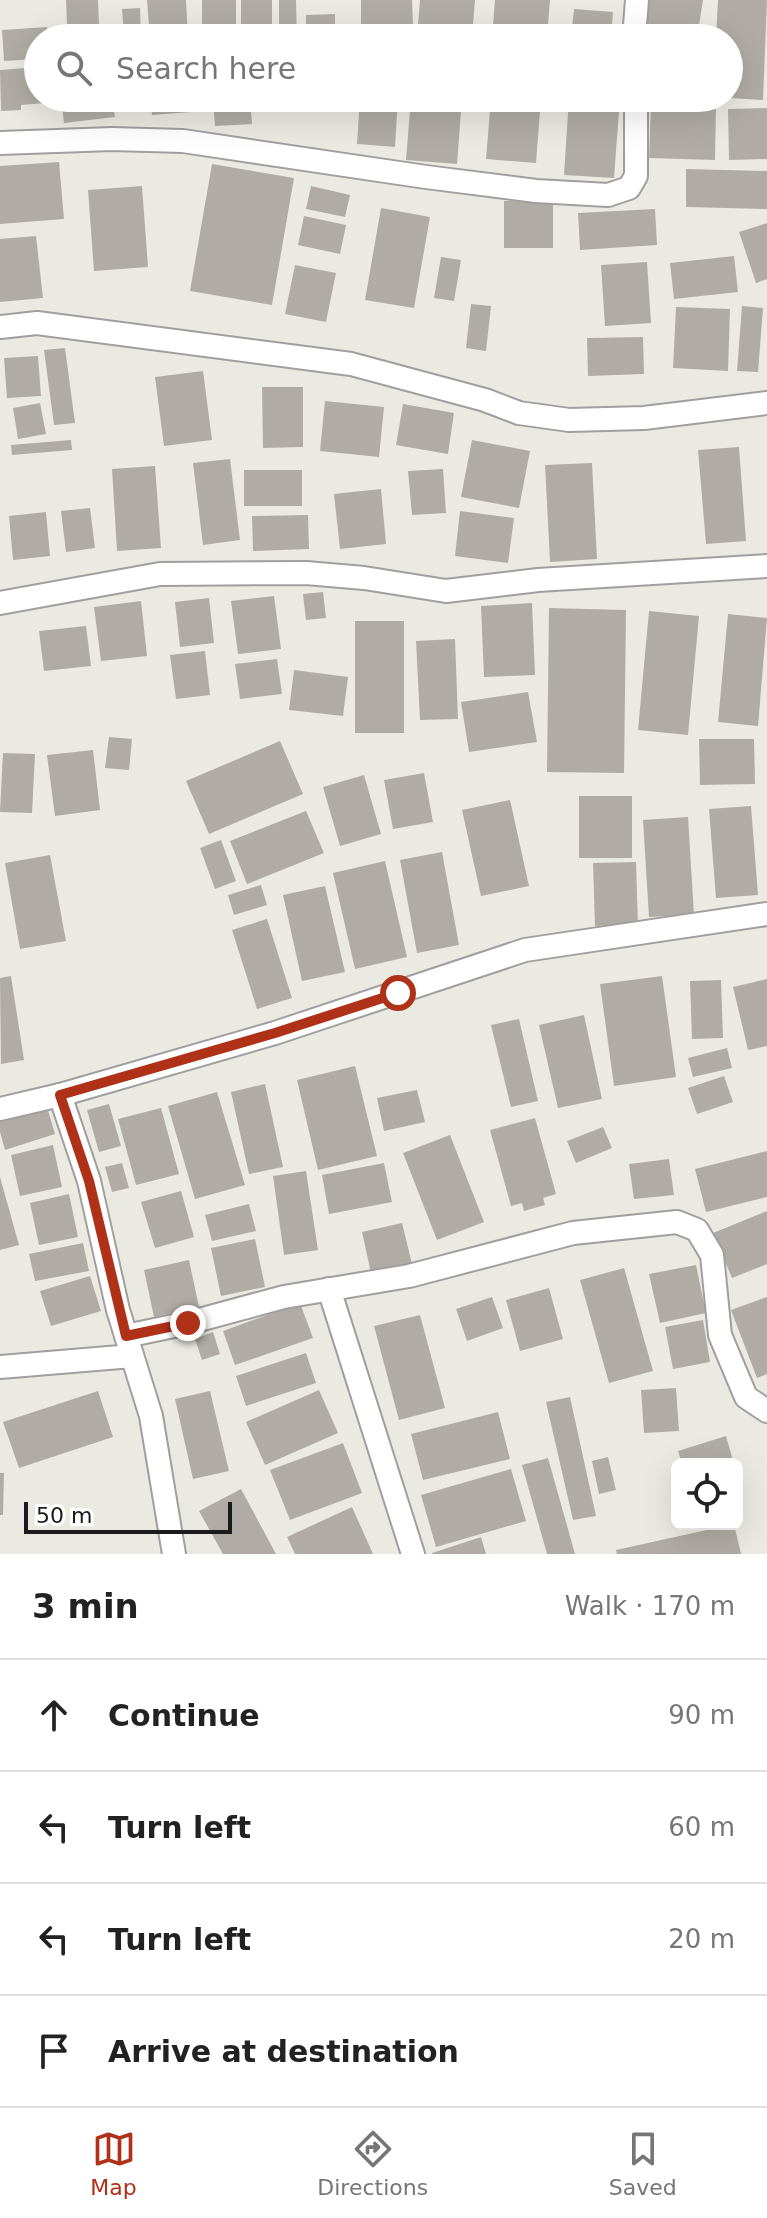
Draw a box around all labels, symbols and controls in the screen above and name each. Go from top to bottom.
search box [24,24,743,112]
icon: search [52,46,96,90]
text: Search here [116,51,296,86]
route start [380,975,416,1011]
route end [170,1305,206,1341]
map controls [671,1458,743,1530]
button: locate [671,1458,743,1530]
scale bar [24,1498,232,1534]
text: 50 m [36,1503,92,1528]
text: 3 min [32,1586,139,1626]
text: Walk · 170 m [565,1591,735,1621]
icon: ahead [32,1693,76,1737]
text: Continue [108,1698,260,1733]
text: 90 m [668,1700,735,1730]
icon: left [32,1805,76,1849]
text: Turn left [108,1810,251,1845]
text: 60 m [668,1812,735,1842]
icon: left [32,1917,76,1961]
text: Turn left [108,1922,251,1957]
text: 20 m [668,1924,735,1954]
icon: arrive [32,2029,76,2073]
text: Arrive at destination [108,2034,459,2069]
tab: Map [90,2127,137,2200]
tab: Directions [317,2127,428,2200]
tab: Saved [609,2127,677,2200]

